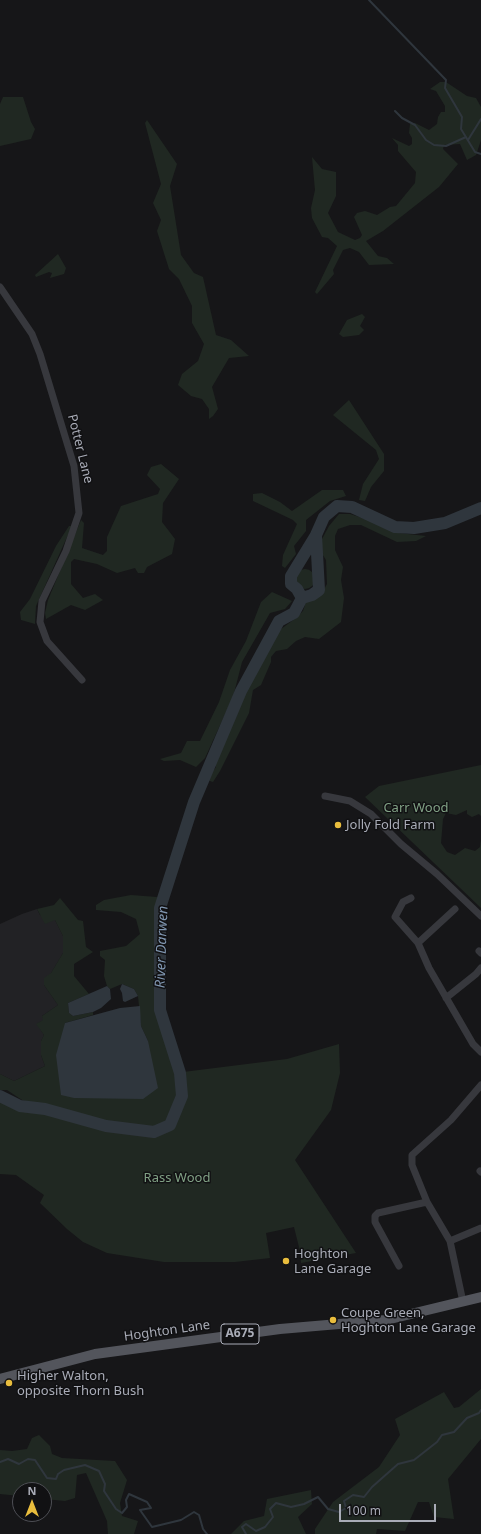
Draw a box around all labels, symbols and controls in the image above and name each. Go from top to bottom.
street label: Potter Lane [64,413,96,485]
park label: Carr Wood [383,800,449,816]
place label: Jolly Fold Farm [346,817,435,833]
marker: Jolly Fold Farm [333,820,343,830]
water label: River Darwen [152,906,172,988]
park label: Rass Wood [144,1170,210,1186]
place label: Hoghton Lane Garage [294,1246,371,1277]
marker: Hoghton Lane Garage [281,1256,291,1266]
place label: Coupe Green, Hoghton Lane Garage [341,1305,476,1336]
marker: Coupe Green, Hoghton Lane Garage [328,1315,338,1325]
street label: Hoghton Lane [123,1317,211,1345]
road number: A675 [221,1324,259,1344]
place label: Higher Walton, opposite Thorn Bush [17,1368,144,1399]
marker: Higher Walton, opposite Thorn Bush [4,1378,14,1388]
north arrow [12,1482,52,1522]
text: N [28,1483,36,1498]
scale bar [341,1496,438,1522]
text: 100 m [346,1502,381,1519]

